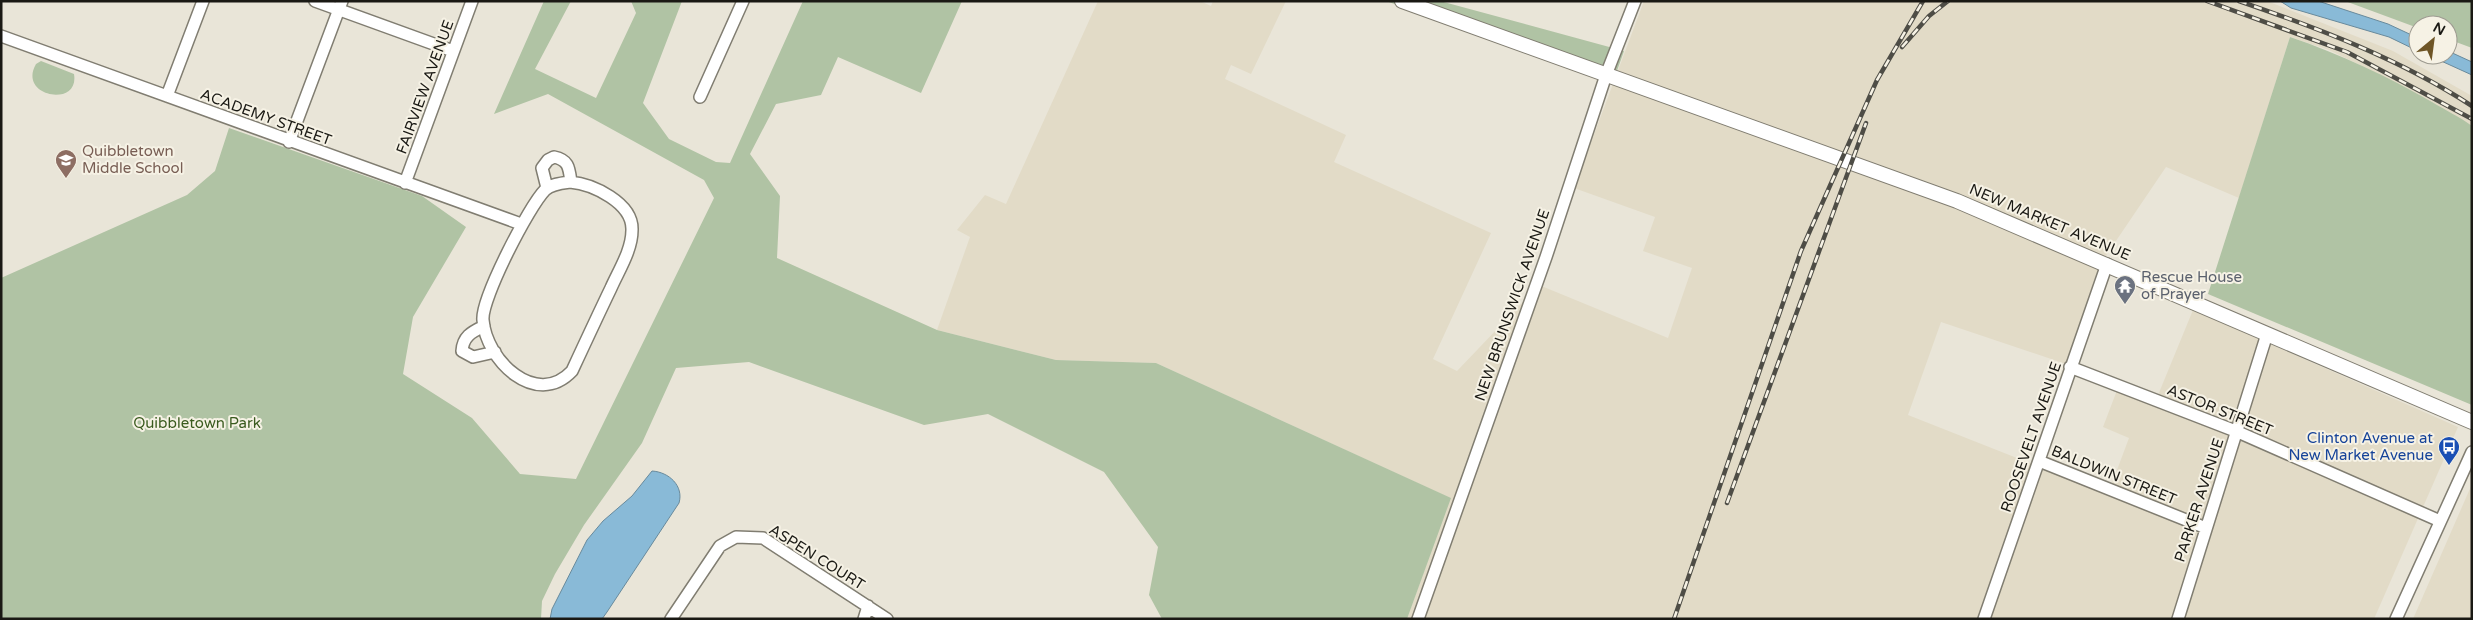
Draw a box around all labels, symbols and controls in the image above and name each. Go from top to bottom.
north arrow [2408,15,2458,65]
street label: FAIRVIEW AVENUE [392,18,458,156]
text: N [2430,19,2448,39]
street label: ACADEMY STREET [198,85,334,149]
place label: Quibbletown Middle School [82,142,183,177]
school or university icon: Quibbletown Middle School [54,148,78,179]
street label: NEW MARKET AVENUE [1967,180,2133,264]
street label: NEW BRUNSWICK AVENUE [1471,207,1553,403]
place label: Rescue House of Prayer [2141,268,2242,303]
temple icon: Rescue House of Prayer [2113,274,2137,305]
street label: ROOSEVELT AVENUE [1997,359,2065,515]
street label: ASTOR STREET [2165,381,2275,439]
park label: Quibbletown Park [133,414,261,432]
place label: Clinton Avenue at New Market Avenue [2288,429,2433,464]
bus stop icon: Clinton Avenue at New Market Avenue [2437,435,2461,466]
street label: PARKER AVENUE [2171,436,2227,564]
street label: BALDWIN STREET [2049,442,2179,508]
street label: ASPEN COURT [766,520,868,594]

